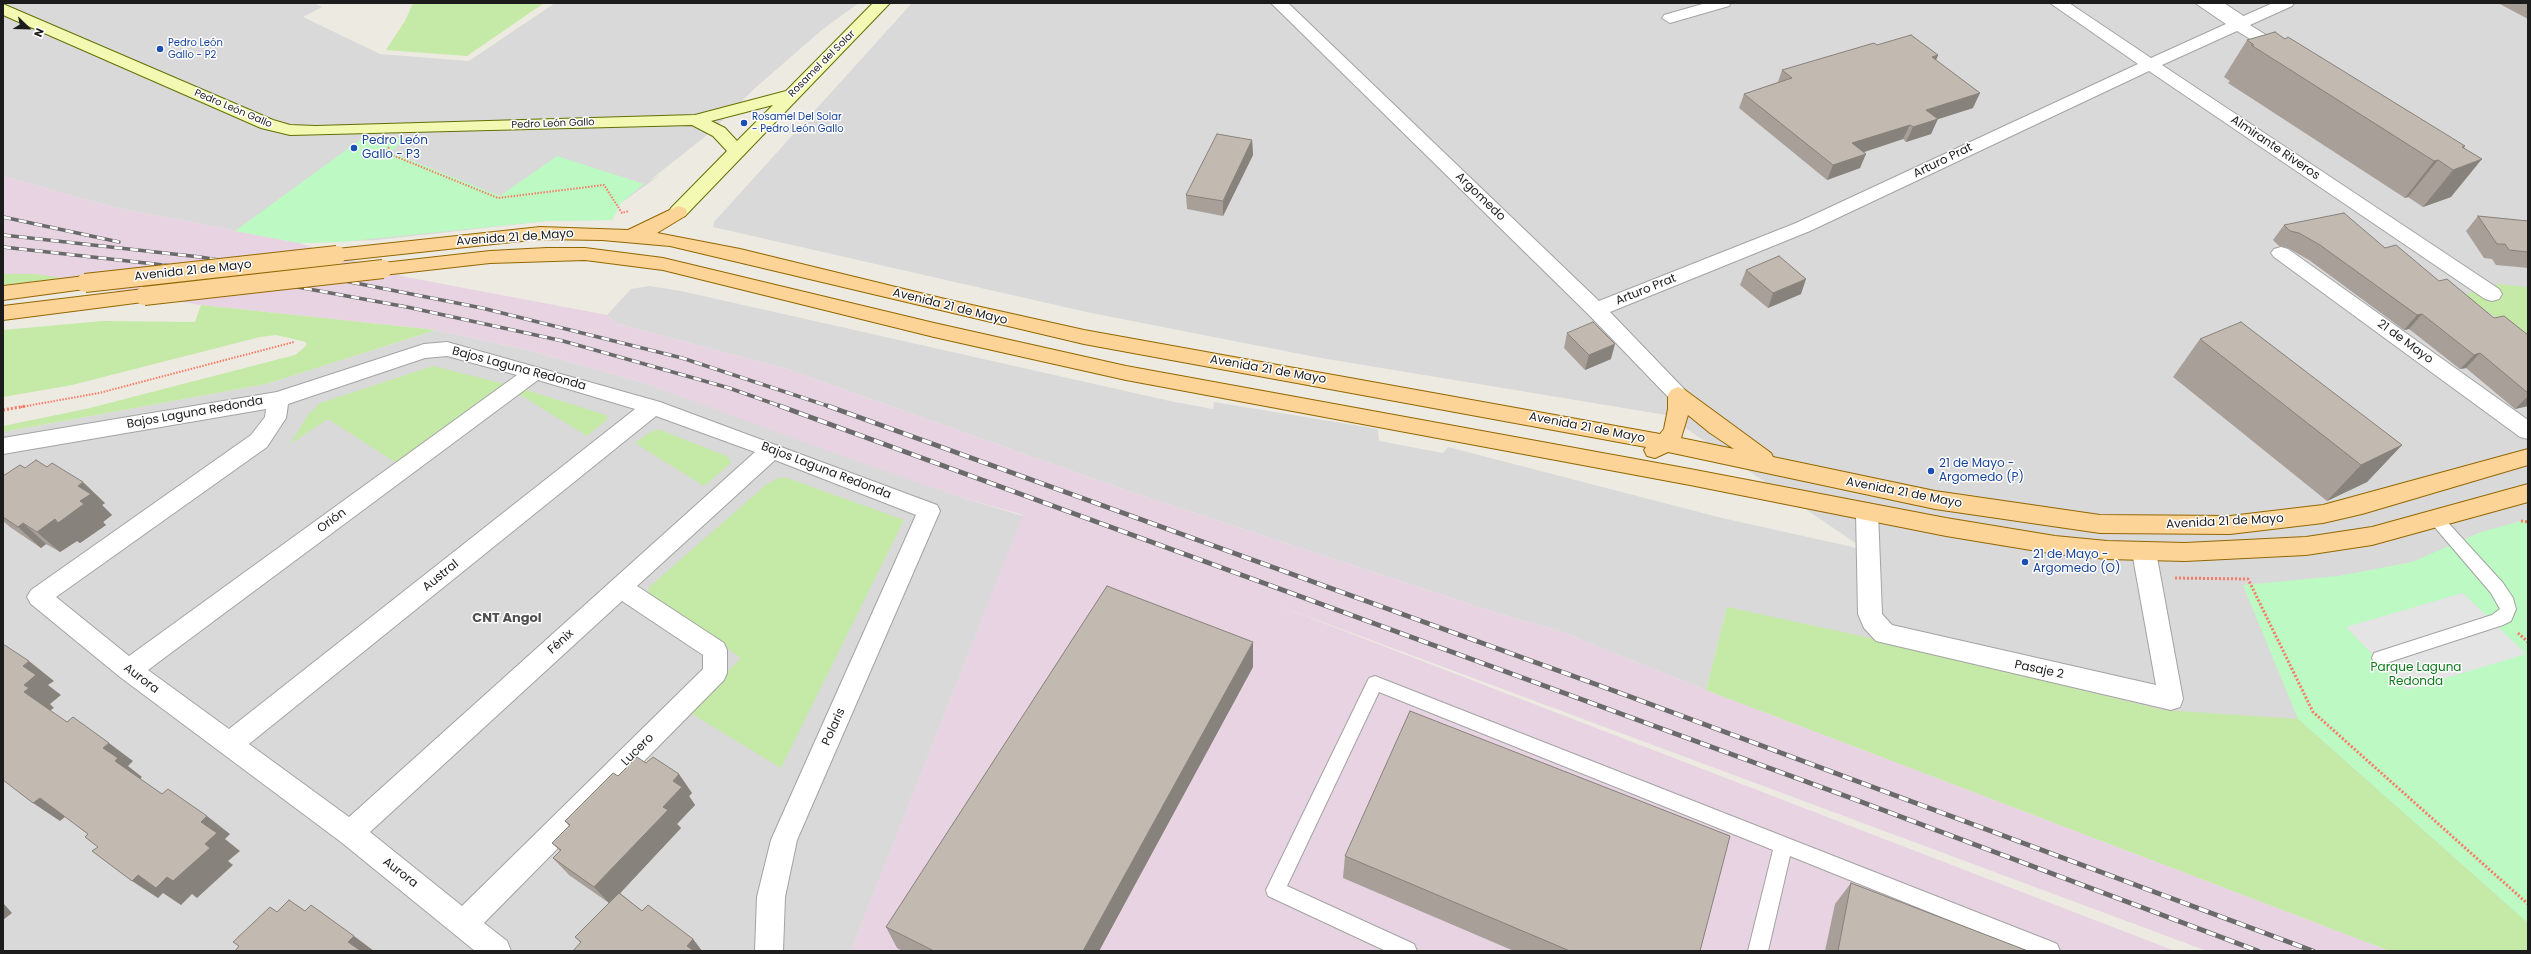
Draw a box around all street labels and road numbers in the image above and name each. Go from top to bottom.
street label: Rosamel del Solar [786,28,858,100]
street label: Pedro León Gallo [192,87,274,131]
street label: Almirante Riveros [2228,113,2322,183]
street label: Pedro León Gallo [511,117,595,131]
street label: Arturo Prat [1911,141,1975,181]
street label: Argomedo [1452,170,1508,224]
street label: Avenida 21 de Mayo [456,227,574,249]
street label: Avenida 21 de Mayo [134,258,252,284]
street label: Arturo Prat [1614,271,1678,309]
street label: Avenida 21 de Mayo [891,286,1009,328]
street label: 21 de Mayo [2374,317,2436,367]
street label: Bajos Laguna Redonda [450,344,588,394]
street label: Avenida 21 de Mayo [1209,353,1327,387]
street label: Bajos Laguna Redonda [126,394,264,432]
street label: Avenida 21 de Mayo [1528,410,1646,446]
street label: Bajos Laguna Redonda [759,440,893,502]
street label: Avenida 21 de Mayo [1845,475,1963,511]
street label: Orión [315,506,349,536]
street label: Avenida 21 de Mayo [2166,512,2284,532]
street label: Austral [420,557,462,595]
street label: Fénix [545,627,577,657]
street label: Pasaje 2 [2013,658,2065,682]
street label: Aurora [120,661,162,697]
street label: Polaris [819,706,849,748]
street label: Lucero [619,731,657,769]
street label: Aurora [380,855,420,891]

